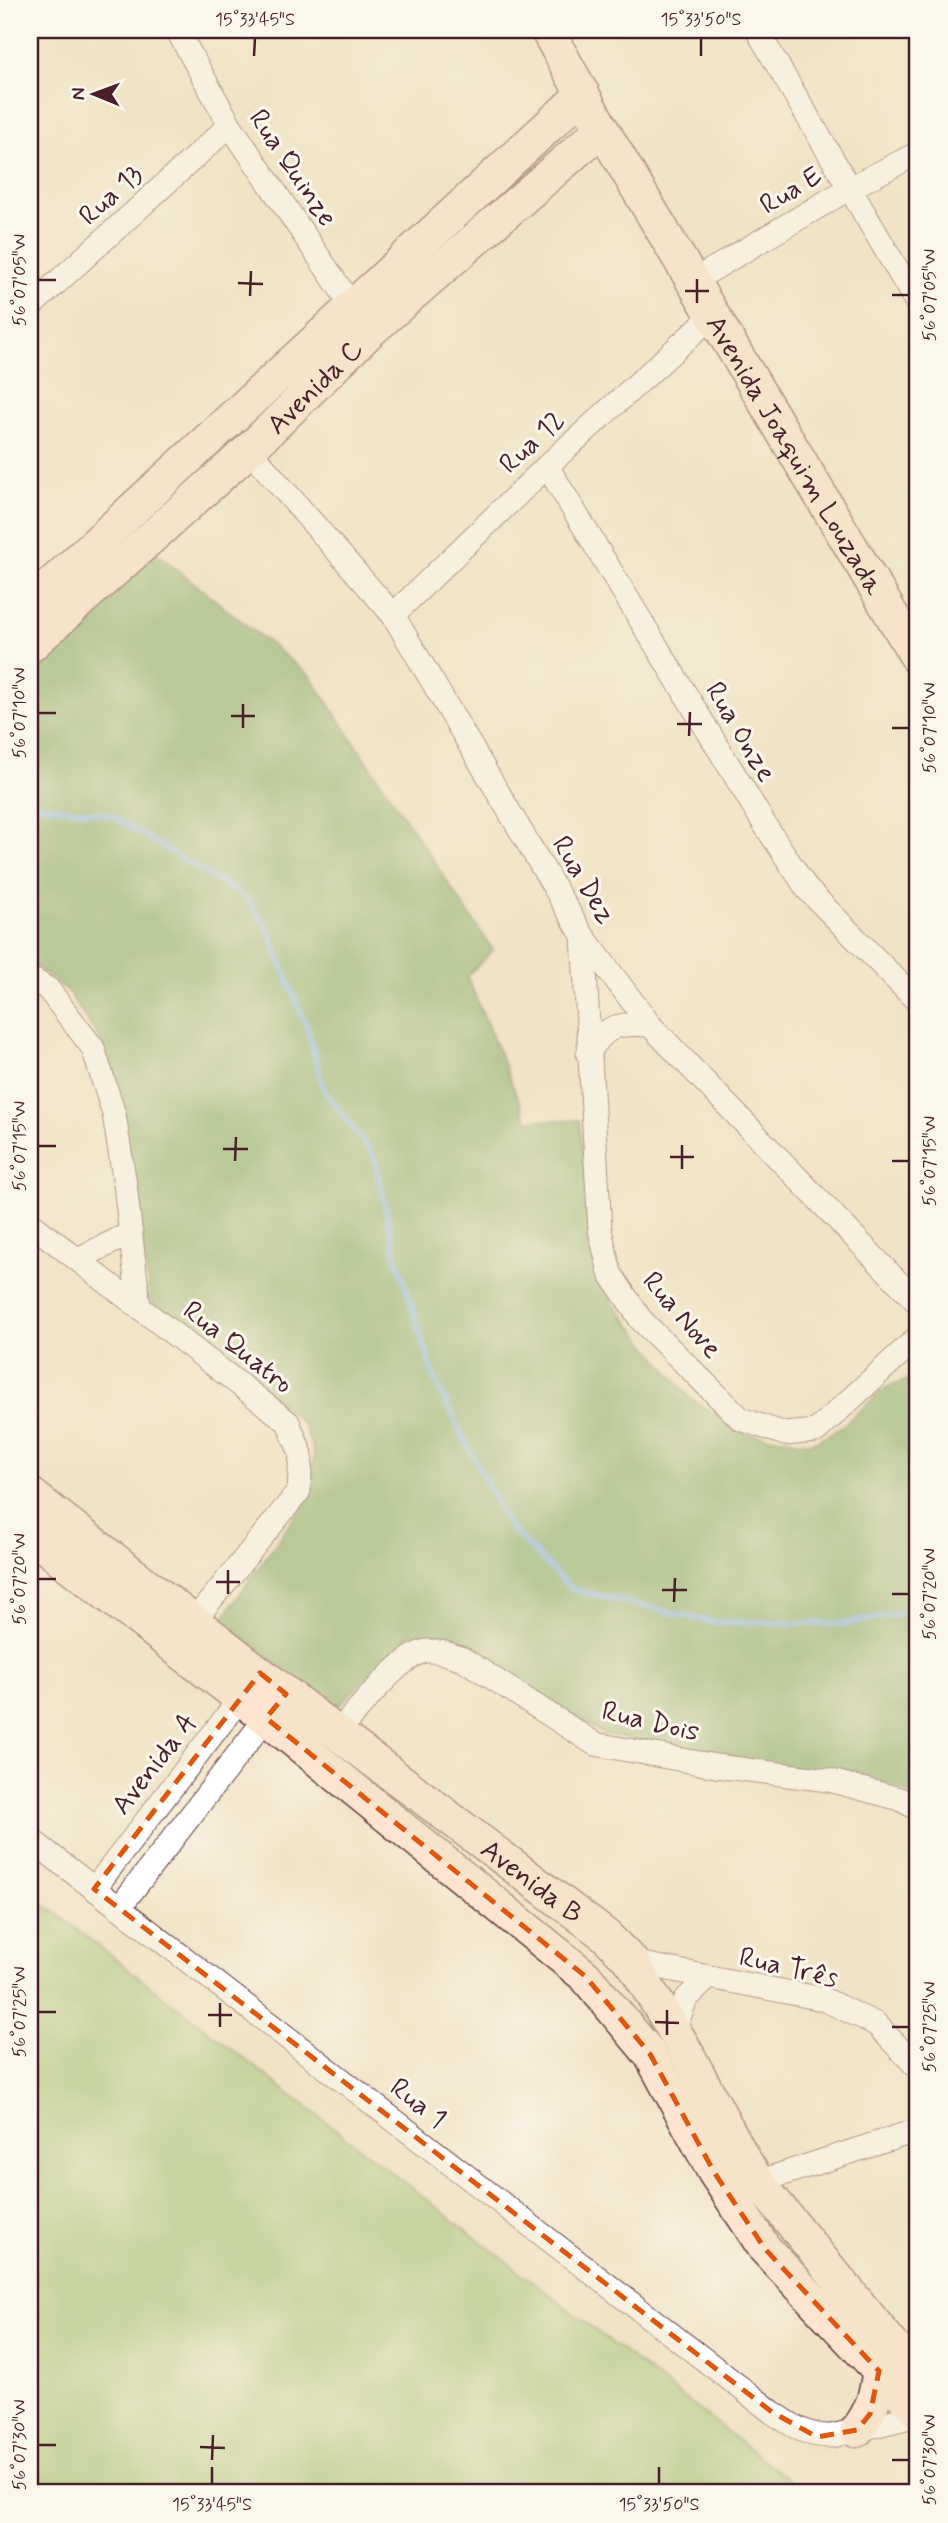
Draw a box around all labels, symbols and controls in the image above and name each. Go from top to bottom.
text: 15°33'45"S [215,8,295,32]
text: 15°33'50"S [661,8,741,32]
north arrow [60,60,130,130]
text: N [66,87,91,100]
street label: Rua Quinze [239,102,345,234]
street label: Rua 13 [72,157,152,235]
street label: Rua E [753,158,829,224]
text: 56°07'05"W [8,234,32,326]
text: 56°07'05"W [918,249,942,341]
street label: Avenida Joaquim Louzada [696,309,892,602]
street label: Avenida C [259,332,372,444]
street label: Rua 12 [492,403,574,483]
text: 56°07'10"W [8,668,32,759]
street label: Rua Onze [696,675,784,789]
text: 56°07'10"W [918,683,942,774]
street label: Rua Dez [542,829,624,931]
text: 56°07'15"W [8,1101,32,1191]
text: 56°07'15"W [918,1116,942,1206]
street label: Rua Nove [633,1264,729,1367]
street label: Rua Quatro [174,1293,300,1403]
text: 56°07'20"W [8,1533,32,1625]
text: 56°07'20"W [918,1548,942,1640]
street label: Rua Dois [598,1693,703,1752]
street label: Avenida A [104,1706,206,1823]
street label: Avenida B [472,1832,590,1933]
street label: Rua Três [735,1939,842,1998]
text: 56°07'25"W [8,1966,32,2058]
text: 56°07'25"W [918,1981,942,2073]
street label: Rua 1 [381,2070,454,2138]
text: 56°07'30"W [8,2399,32,2491]
text: 56°07'30"W [918,2414,942,2506]
text: 15°33'45"S [172,2493,252,2517]
text: 15°33'50"S [619,2493,699,2517]

